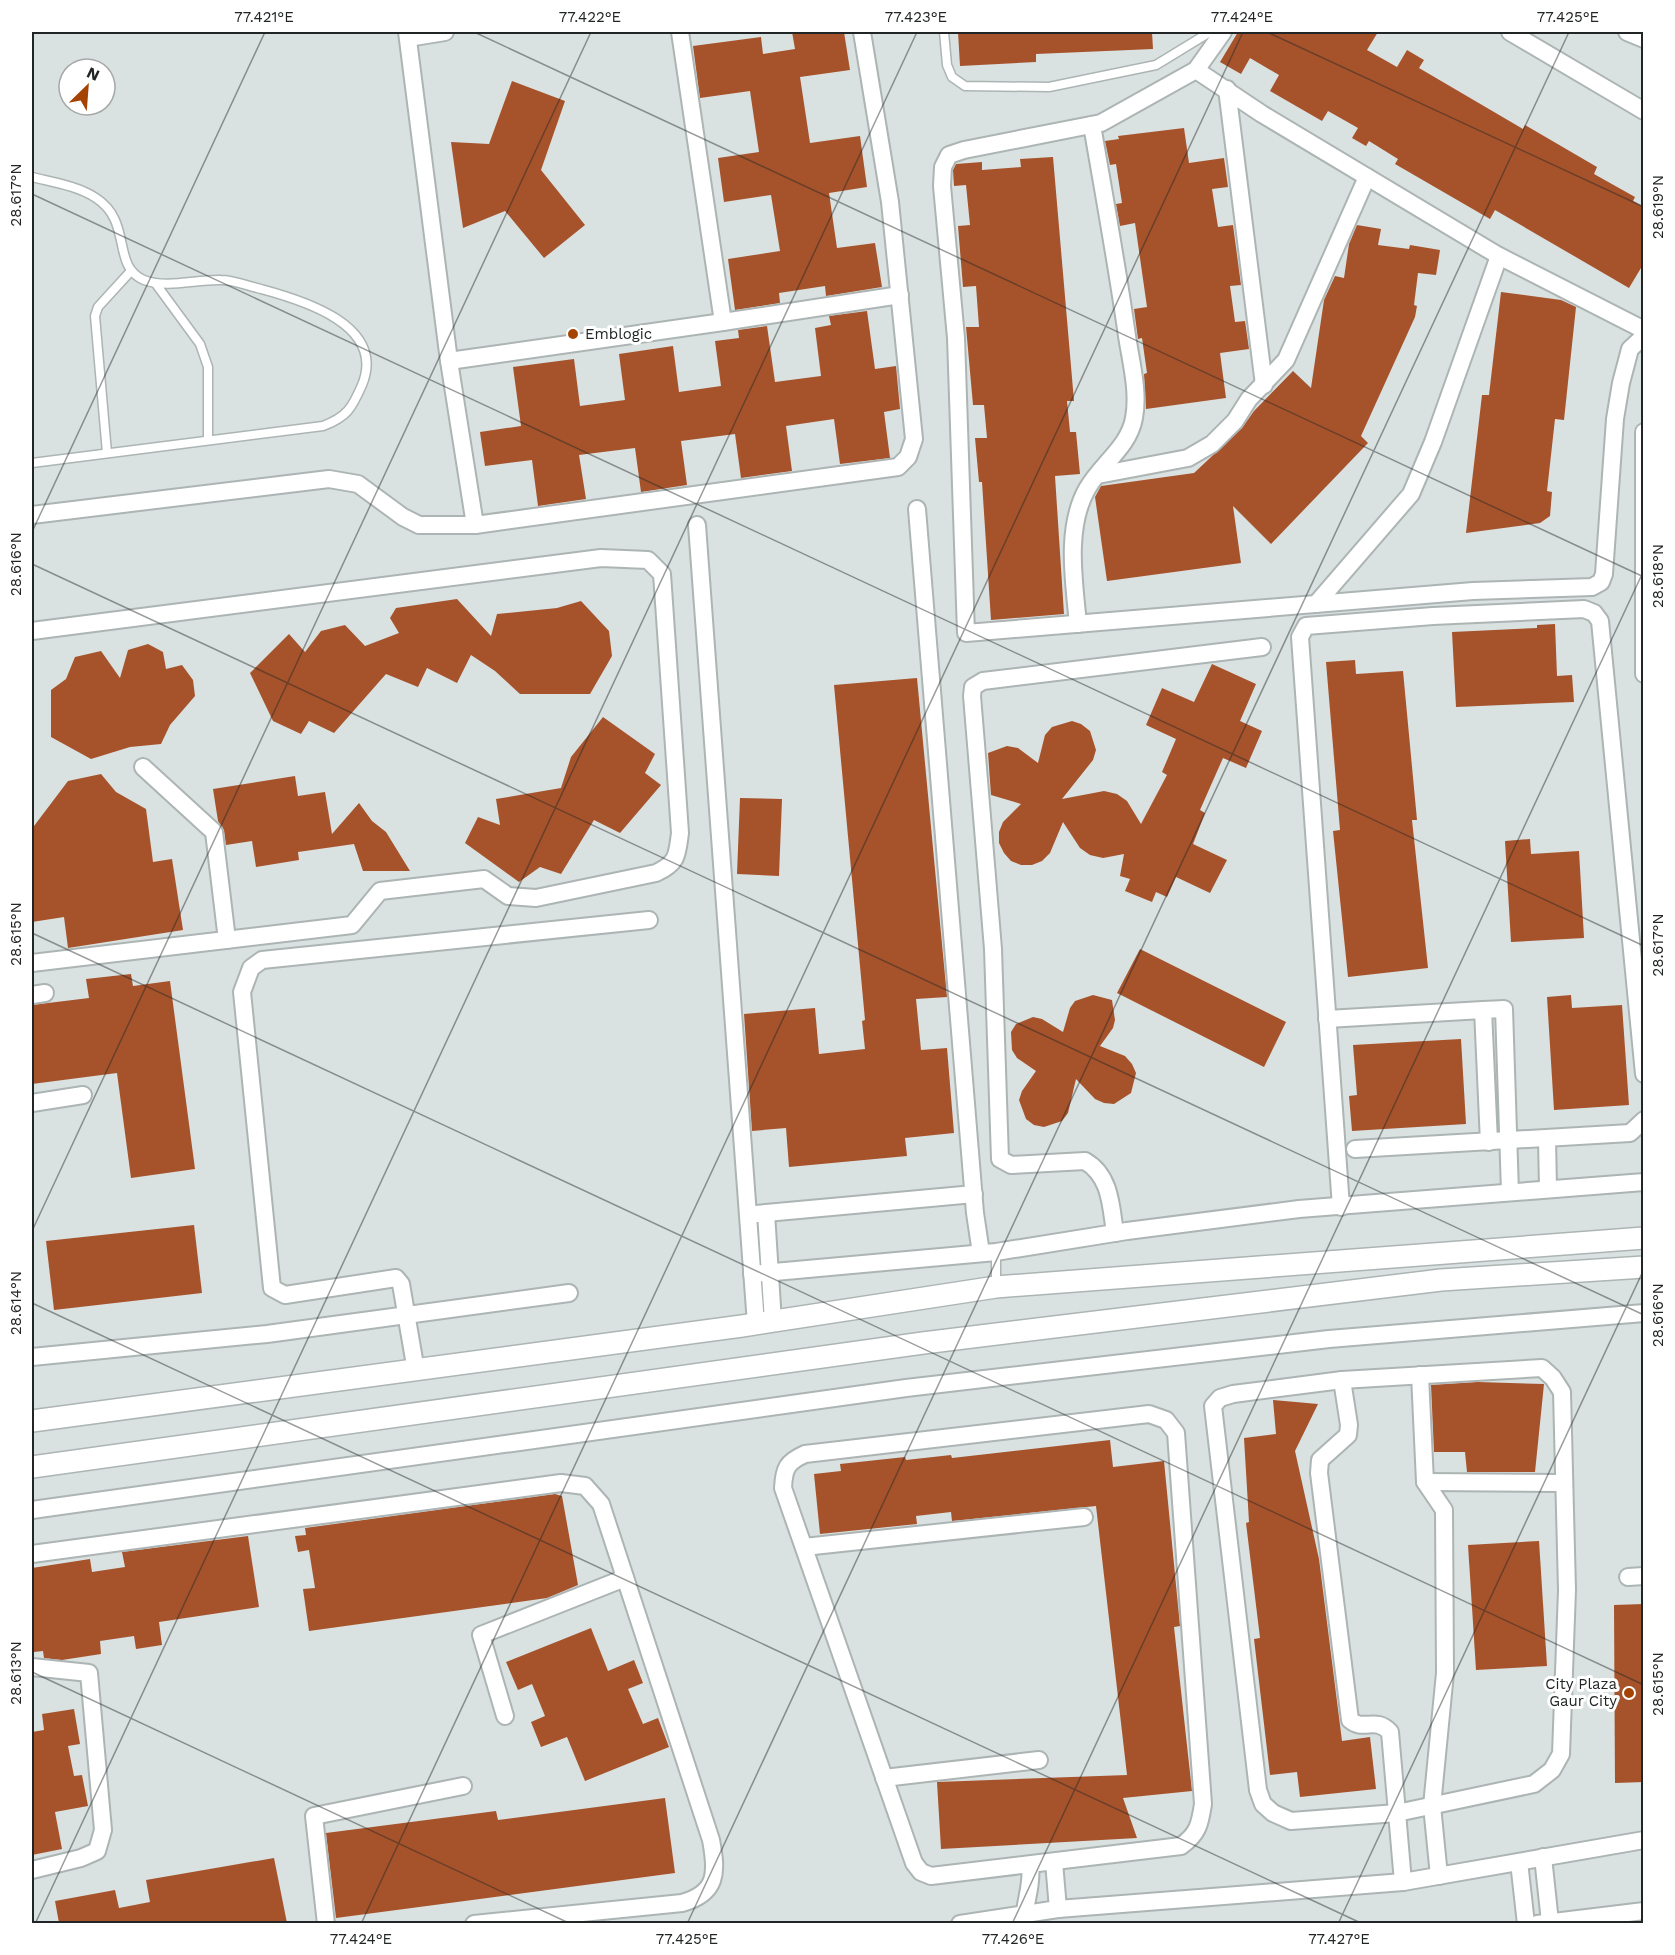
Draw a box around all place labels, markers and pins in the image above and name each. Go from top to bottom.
place label: Emblogic [585,325,652,343]
marker: Emblogic [566,327,580,341]
place label: City Plaza Gaur City [1545,1675,1618,1710]
marker: City Plaza Gaur City [1622,1686,1636,1700]

